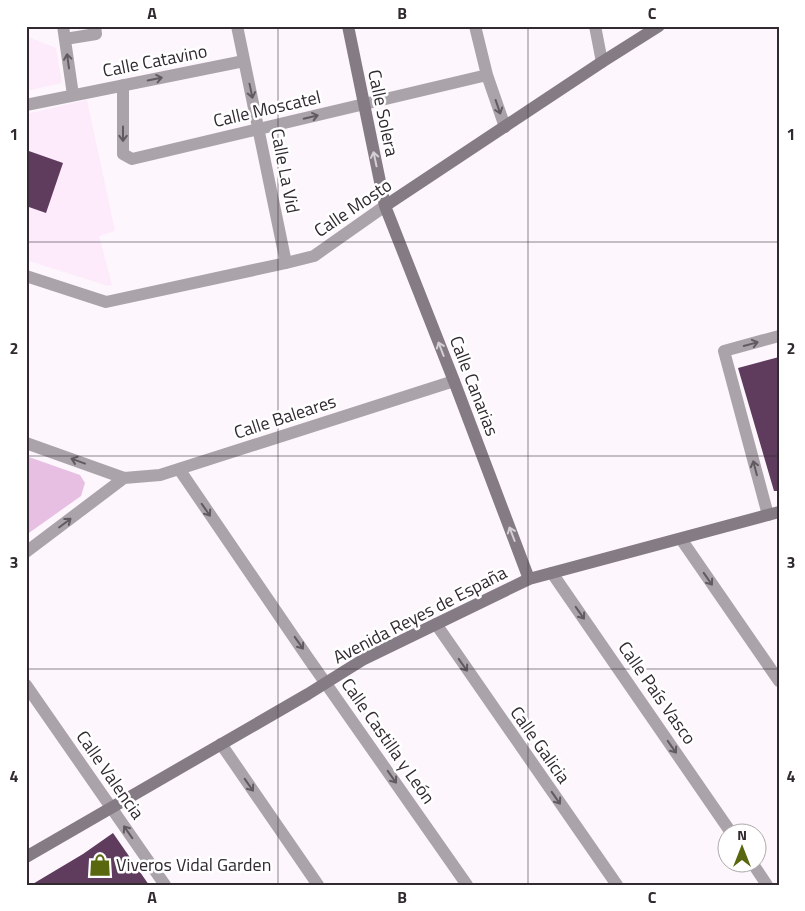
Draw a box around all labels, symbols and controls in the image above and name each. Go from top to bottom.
text: A [147,1,157,25]
text: B [397,1,407,25]
text: C [648,1,657,25]
street label: Calle Catavino [100,37,210,84]
one-way arrow [63,53,73,69]
street label: Calle Solera [361,67,406,159]
one-way arrow [146,74,162,83]
street label: Calle Moscatel [210,83,323,134]
one-way arrow [247,83,256,99]
one-way arrow [494,99,503,114]
one-way arrow [303,112,319,121]
text: 1 [10,122,18,146]
text: 1 [787,122,795,146]
one-way arrow [118,126,128,142]
street label: Calle La Vid [264,126,307,216]
one-way arrow [370,151,379,167]
street label: Calle Mosto [308,172,397,244]
street label: Calle Canarias [443,332,506,440]
text: 2 [10,336,18,360]
text: 2 [787,336,795,360]
one-way arrow [743,338,759,348]
one-way arrow [436,342,445,357]
street label: Calle Baleares [230,387,339,446]
one-way arrow [71,456,87,465]
one-way arrow [750,460,759,476]
one-way arrow [201,502,211,516]
one-way arrow [58,517,71,528]
one-way arrow [507,527,516,542]
text: 3 [10,550,18,574]
text: 3 [787,550,795,574]
street label: Avenida Reyes de España [328,559,511,670]
one-way arrow [703,571,713,585]
one-way arrow [575,606,585,620]
one-way arrow [294,636,304,650]
street label: Calle País Vasco [612,636,703,750]
one-way arrow [458,657,468,671]
street label: Calle Castilla y León [335,672,442,809]
street label: Calle Galicia [504,700,577,789]
street label: Calle Valencia [70,725,151,825]
one-way arrow [667,740,677,754]
text: 4 [10,764,19,788]
text: 4 [787,764,796,788]
one-way arrow [387,769,397,783]
one-way arrow [244,777,254,791]
one-way arrow [551,791,561,805]
north arrow [718,824,768,874]
text: N [737,824,747,845]
one-way arrow [123,825,133,839]
place label: Viveros Vidal Garden [116,851,271,878]
shop icon: Viveros Vidal Garden [87,852,113,878]
text: A [147,885,157,909]
text: B [397,885,407,909]
text: C [648,885,657,909]

